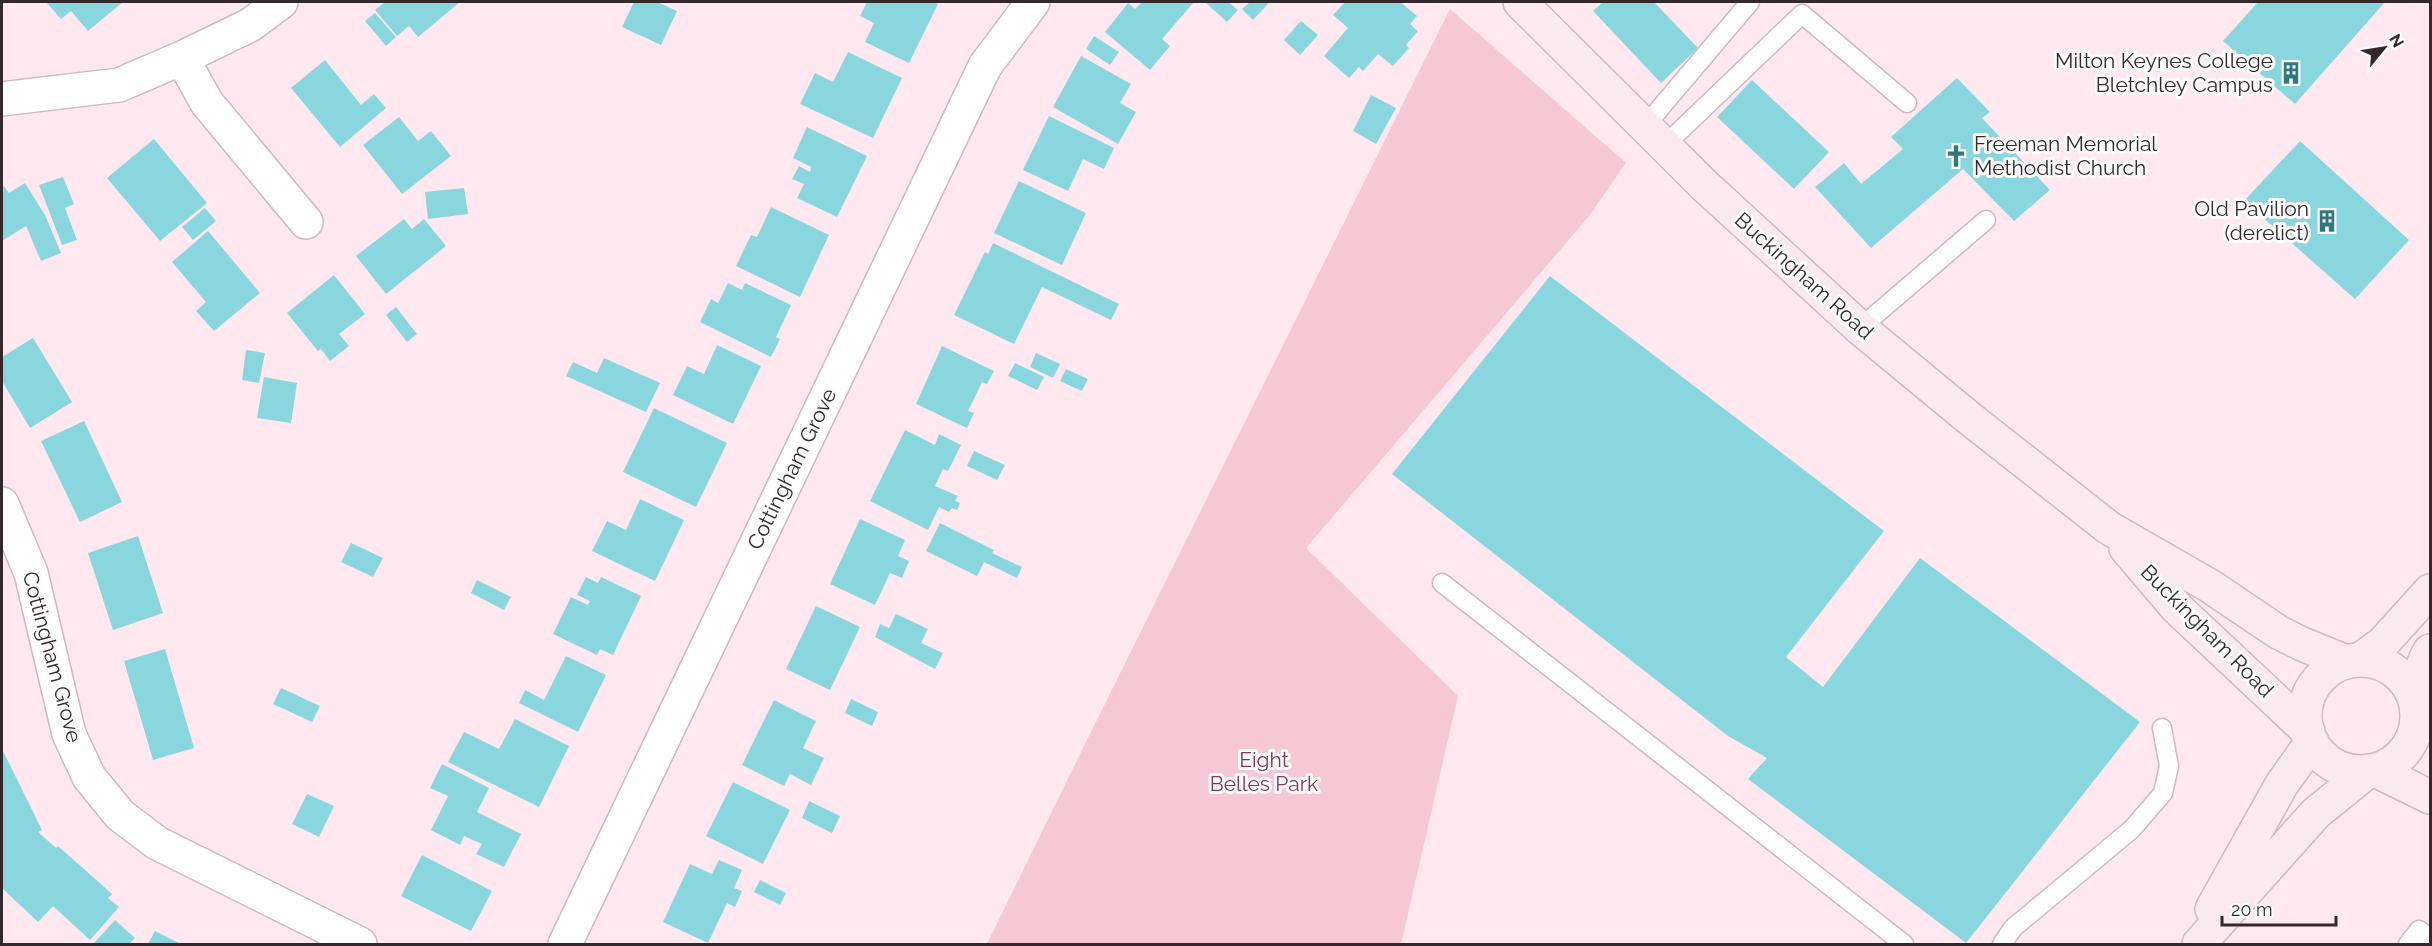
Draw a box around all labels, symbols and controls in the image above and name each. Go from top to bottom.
north arrow [2354,18,2414,78]
text: N [2385,31,2408,51]
place label: Milton Keynes College Bletchley Campus [2055,48,2273,97]
building icon: Milton Keynes College Bletchley Campus [2278,60,2304,86]
place label: Freeman Memorial Methodist Church [1974,131,2157,180]
church icon: Freeman Memorial Methodist Church [1943,143,1969,169]
place label: Old Pavilion (derelict) [2194,196,2309,245]
street label: Buckingham Road [1730,207,1879,344]
building icon: Old Pavilion (derelict) [2314,208,2340,234]
street label: Cottingham Grove [742,384,841,553]
street label: Buckingham Road [2136,559,2279,702]
street label: Cottingham Grove [18,568,87,745]
park label: Eight Belles Park [1210,747,1318,796]
scale bar [2222,889,2336,927]
text: 20 m [2231,899,2273,920]

